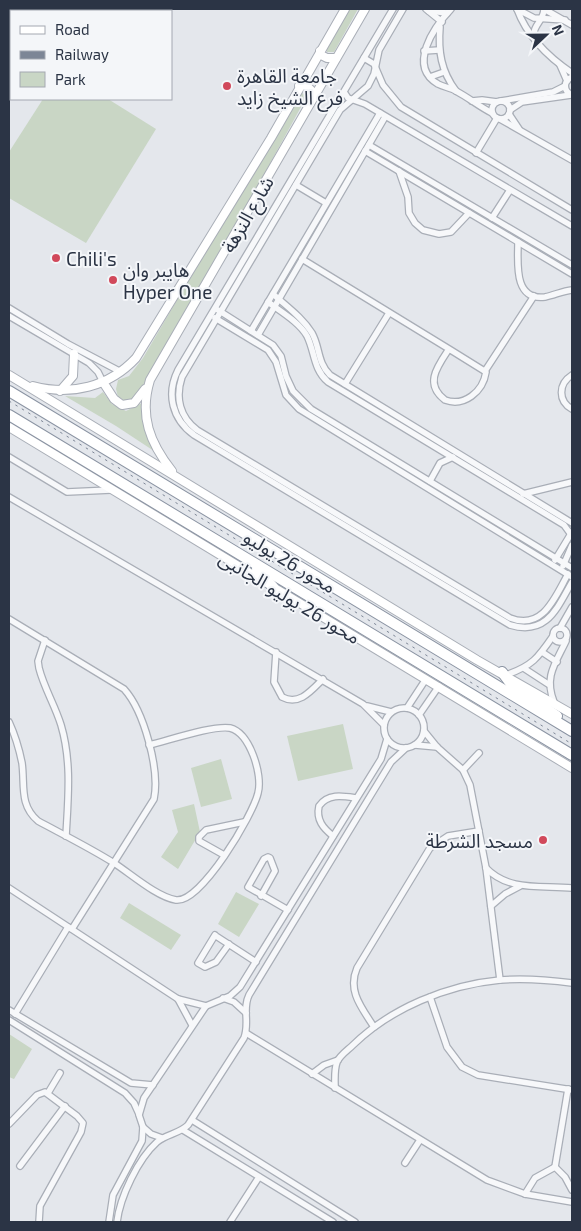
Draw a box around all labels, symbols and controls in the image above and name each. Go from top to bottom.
legend [10,10,172,100]
north arrow [521,10,571,60]
text: Road [55,20,90,38]
text: N [549,22,568,38]
text: Railway [55,45,109,63]
place label: جامعة القاهرة فرع الشيخ زايد [237,64,343,113]
text: Park [55,70,86,88]
marker: جامعة القاهرة فرع الشيخ زايد [221,80,233,92]
street label: شارع النزهة [216,172,281,258]
place label: Chili's [66,247,117,270]
marker: Chili's [50,252,62,264]
place label: هايبر وان Hyper One [123,258,212,303]
marker: هايبر وان Hyper One [107,274,119,286]
street label: محور 26 يوليو [239,524,340,598]
street label: محور 26 يوليو الجانبى [215,546,365,649]
place label: مسجد الشرطة [426,829,533,853]
marker: مسجد الشرطة [537,834,549,846]

